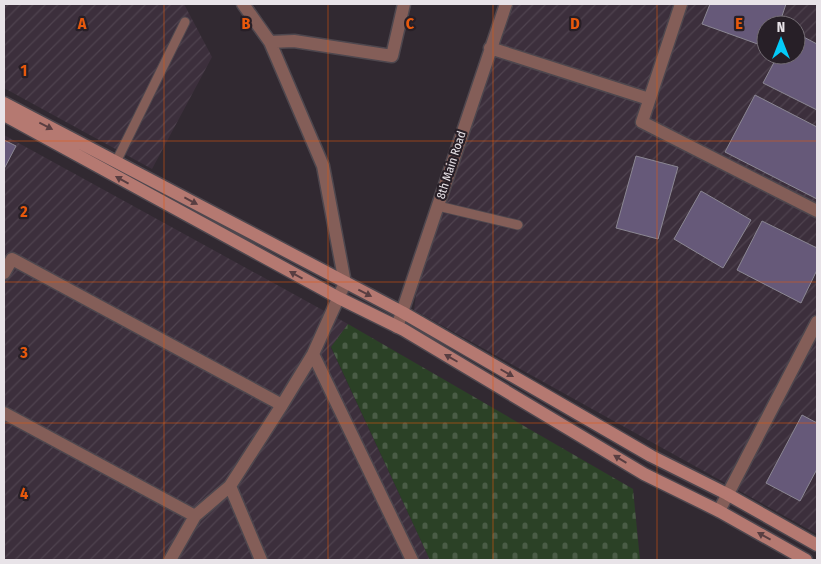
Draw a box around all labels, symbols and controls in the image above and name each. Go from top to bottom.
text: A [77,14,87,33]
text: B [242,14,251,33]
text: C [406,14,415,33]
text: D [570,14,580,33]
text: E [735,14,743,33]
north arrow [756,15,806,65]
text: N [777,19,785,36]
text: 1 [21,61,27,80]
one-way arrow [39,122,54,130]
street label: 8th Main Road [433,129,469,201]
one-way arrow [116,176,129,185]
one-way arrow [183,197,198,205]
text: 2 [19,202,28,221]
one-way arrow [289,271,303,279]
one-way arrow [358,289,373,297]
text: 3 [19,343,28,362]
one-way arrow [445,353,458,362]
one-way arrow [501,368,514,377]
one-way arrow [614,455,627,464]
text: 4 [20,484,28,503]
one-way arrow [757,532,770,541]

